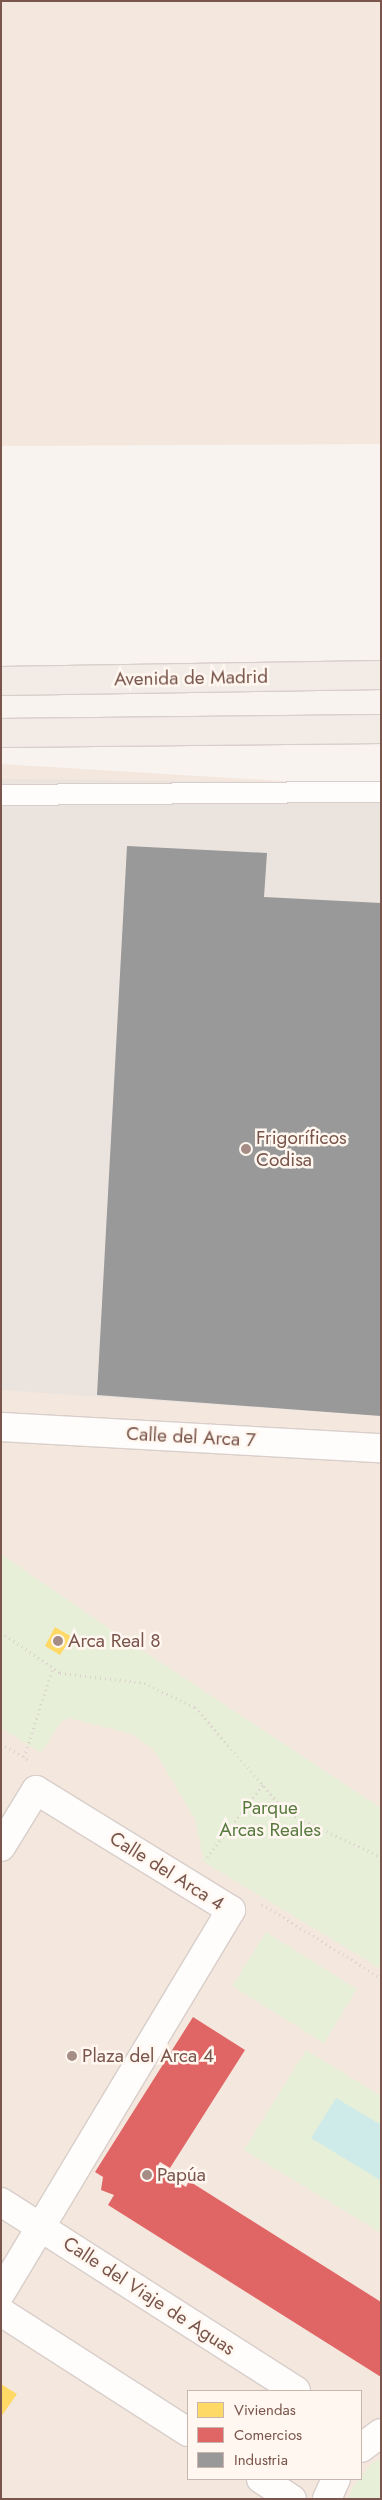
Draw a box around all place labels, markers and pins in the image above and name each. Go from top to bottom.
place label: Frigoríficos Codisa [256,1127,347,1171]
marker: Frigoríficos Codisa [240,1143,252,1155]
place label: Arca Real 8 [68,1630,161,1652]
marker: Arca Real 8 [52,1635,64,1647]
place label: Plaza del Arca 4 [82,2045,214,2067]
marker: Plaza del Arca 4 [66,2050,78,2062]
place label: Papúa [157,2164,206,2186]
marker: Papúa [141,2169,153,2181]

